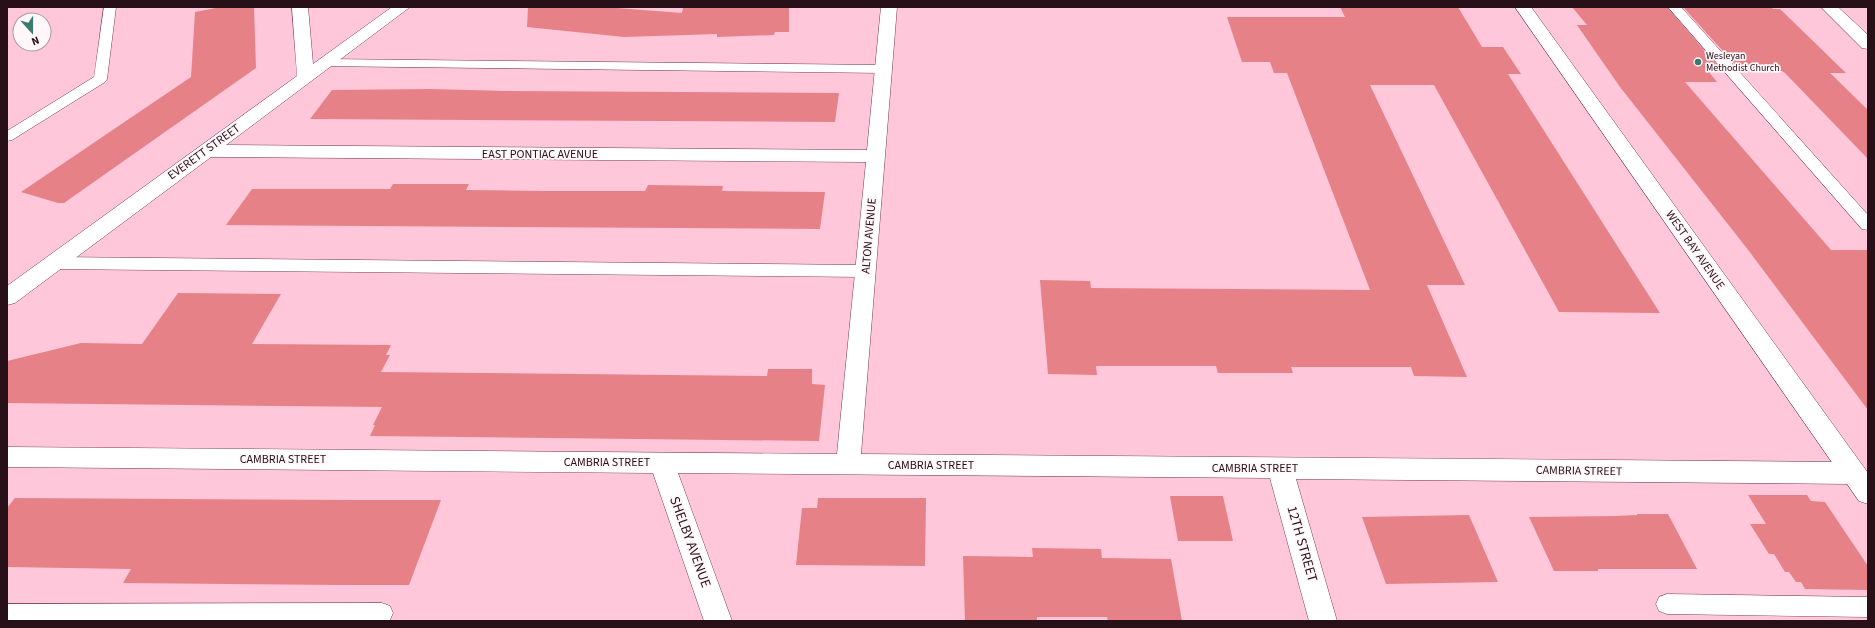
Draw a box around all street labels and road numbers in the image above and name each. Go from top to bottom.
street label: EVERETT STREET [164,120,244,184]
street label: EAST PONTIAC AVENUE [482,146,598,163]
street label: ALTON AVENUE [857,197,881,275]
street label: WEST BAY AVENUE [1661,207,1729,293]
street label: CAMBRIA STREET [240,451,327,468]
street label: CAMBRIA STREET [564,454,651,471]
street label: CAMBRIA STREET [888,457,975,474]
street label: CAMBRIA STREET [1212,460,1299,477]
street label: CAMBRIA STREET [1536,462,1623,480]
street label: SHELBY AVENUE [664,494,716,590]
street label: 12TH STREET [1282,504,1323,585]

